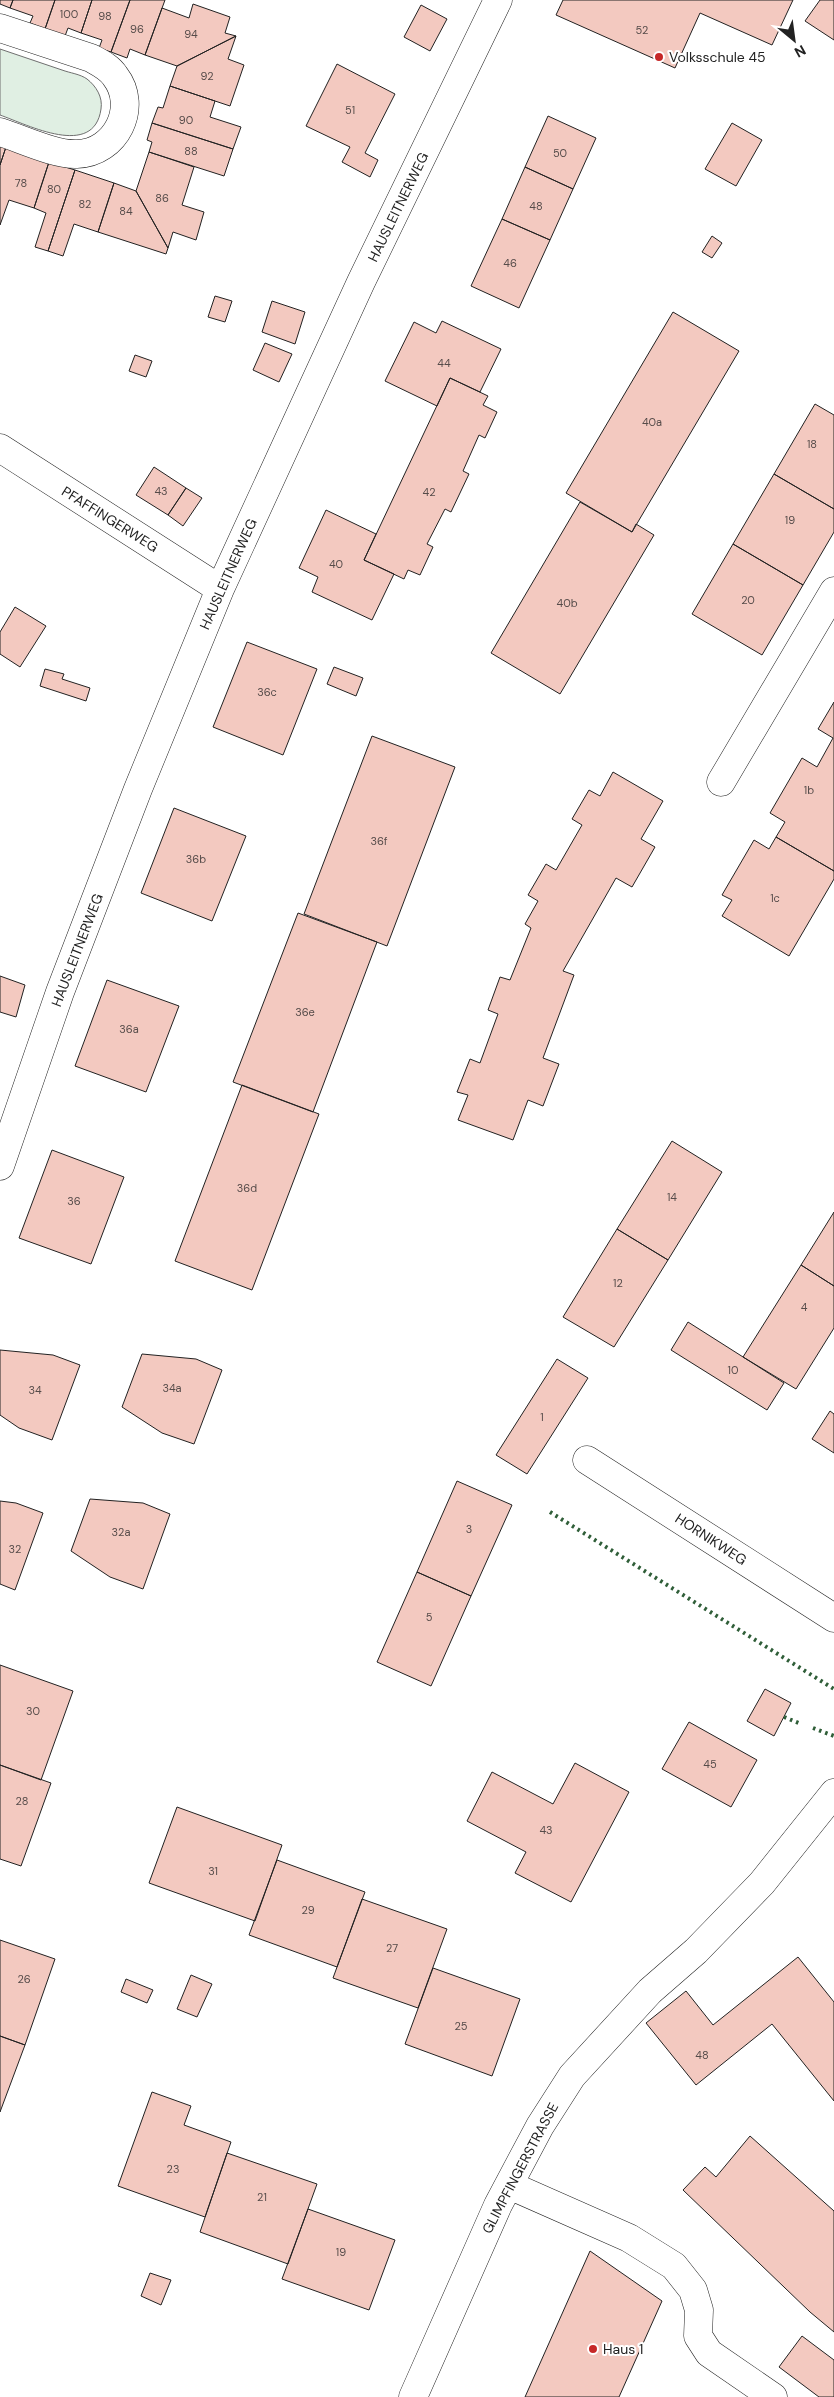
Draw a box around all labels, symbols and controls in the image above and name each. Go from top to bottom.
house number: 100 [60,7,78,21]
house number: 98 [98,9,112,23]
north arrow [769,15,819,65]
house number: 96 [130,22,144,36]
house number: 52 [636,23,648,37]
house number: 94 [184,27,198,41]
text: N [791,41,809,62]
place label: Volksschule 45 [669,48,766,66]
marker: Volksschule 45 [653,51,665,63]
house number: 92 [200,69,214,83]
house number: 51 [345,103,355,117]
house number: 90 [179,113,193,127]
house number: 88 [184,144,198,158]
house number: 50 [553,146,567,160]
street label: HAUSLEITNERWEG [364,149,432,265]
house number: 78 [15,176,27,190]
house number: 80 [47,182,61,196]
house number: 86 [155,191,169,205]
house number: 82 [79,197,91,211]
house number: 48 [529,199,543,213]
house number: 84 [119,204,133,218]
house number: 46 [503,256,517,270]
house number: 44 [437,356,451,370]
house number: 40a [642,415,662,429]
house number: 18 [807,437,817,451]
street label: PFAFFINGERWEG [58,482,162,556]
house number: 43 [154,484,168,498]
house number: 42 [422,485,436,499]
house number: 19 [785,513,795,527]
street label: HAUSLEITNERWEG [195,516,261,632]
house number: 40 [329,557,343,571]
house number: 20 [741,593,755,607]
house number: 40b [556,596,578,610]
house number: 36c [257,685,277,699]
house number: 1b [804,783,814,797]
house number: 36f [370,834,388,848]
house number: 36b [186,852,206,866]
street label: HAUSLEITNERWEG [47,891,107,1009]
house number: 1c [770,891,780,905]
house number: 36e [295,1005,315,1019]
house number: 36a [119,1022,139,1036]
house number: 36d [237,1181,257,1195]
house number: 14 [667,1190,677,1204]
house number: 36 [67,1194,81,1208]
house number: 12 [613,1276,623,1290]
house number: 4 [801,1300,808,1314]
house number: 10 [728,1363,738,1377]
house number: 34a [162,1381,182,1395]
house number: 34 [28,1383,42,1397]
house number: 1 [540,1410,544,1424]
street label: HORNIKWEG [672,1509,750,1569]
house number: 3 [466,1522,472,1536]
house number: 32a [112,1525,130,1539]
house number: 32 [9,1542,21,1556]
house number: 5 [426,1610,433,1624]
house number: 30 [26,1704,40,1718]
house number: 45 [703,1757,717,1771]
house number: 28 [16,1794,28,1808]
house number: 43 [539,1823,553,1837]
house number: 31 [208,1864,218,1878]
house number: 29 [301,1903,315,1917]
house number: 27 [386,1941,398,1955]
house number: 26 [17,1972,31,1986]
house number: 25 [454,2019,468,2033]
house number: 48 [695,2048,709,2062]
street label: GLIMPFINGERSTRASSE [478,2099,562,2237]
house number: 23 [167,2162,179,2176]
house number: 21 [257,2190,267,2204]
house number: 19 [336,2245,346,2259]
place label: Haus 1 [603,2340,643,2358]
marker: Haus 1 [587,2343,599,2355]

